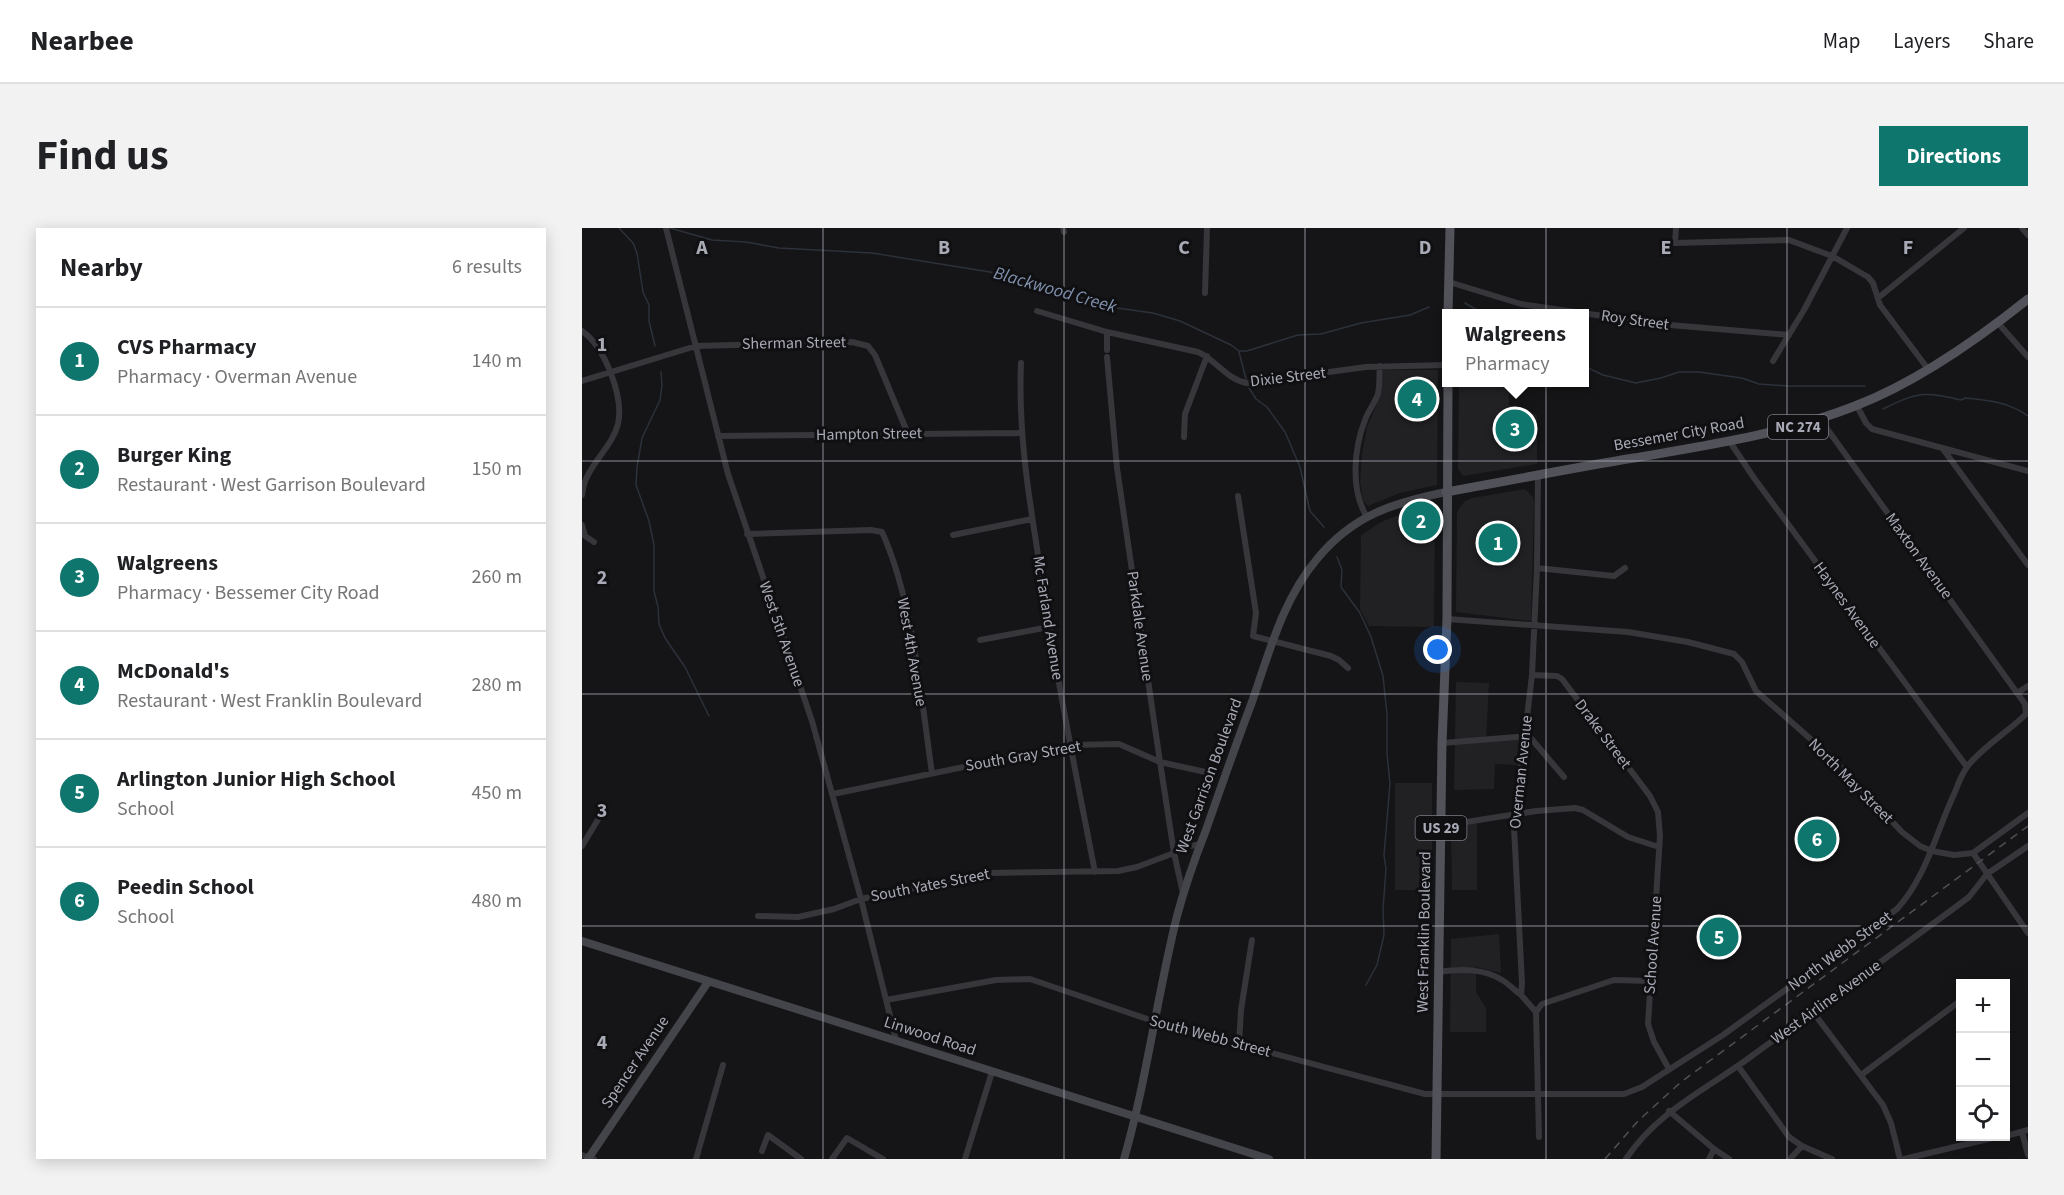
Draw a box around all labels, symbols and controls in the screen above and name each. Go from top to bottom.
text: Nearbee [30,21,134,61]
text: Map [1823,26,1860,56]
text: Layers [1893,26,1950,56]
text: Share [1983,26,2034,56]
text: Find us [36,126,169,186]
button: Directions [1879,126,2028,186]
text: A [695,234,708,262]
text: B [938,234,950,262]
text: C [1178,234,1190,262]
text: D [1419,234,1431,262]
text: E [1661,234,1671,262]
text: F [1903,234,1913,262]
text: Nearby [60,249,143,286]
text: 6 results [452,253,522,281]
water label: Blackwood Creek [991,260,1120,320]
street label: Roy Street [1600,304,1671,336]
popup [1442,309,1589,387]
text: Walgreens [1465,318,1566,350]
text: CVS Pharmacy [117,331,257,363]
text: 1 [597,331,607,359]
street label: Sherman Street [742,331,847,355]
text: 1 [74,347,85,375]
text: 140 m [472,347,522,375]
text: Pharmacy [1465,350,1550,378]
street label: Dixie Street [1249,361,1328,393]
text: Pharmacy · Overman Avenue [117,363,357,391]
pin: 4 [1398,376,1436,422]
pin: 3 [1496,406,1534,452]
street label: Bessemer City Road [1612,412,1746,456]
road number: NC 274 [1768,415,1828,439]
street label: Hampton Street [816,422,923,446]
text: Burger King [117,439,231,471]
text: 2 [74,455,85,483]
text: 150 m [472,455,522,483]
text: Restaurant · West Garrison Boulevard [117,471,426,499]
pin: 2 [1402,498,1440,544]
street label: Maxton Avenue [1880,508,1958,604]
pin: 1 [1478,520,1518,566]
text: Walgreens [117,547,218,579]
street label: Mc Farland Avenue [1027,554,1069,682]
street label: Haynes Avenue [1808,557,1886,653]
text: 3 [74,563,85,591]
text: 260 m [472,563,522,591]
text: 2 [597,564,607,592]
street label: Parkdale Avenue [1121,569,1159,683]
street label: West 5th Avenue [754,578,810,690]
text: Pharmacy · Bessemer City Road [117,579,380,607]
street label: West 4th Avenue [892,596,932,708]
your location [1423,635,1452,664]
text: McDonald's [117,655,229,687]
text: 4 [74,671,85,699]
text: 280 m [472,671,522,699]
text: Restaurant · West Franklin Boulevard [117,687,422,715]
street label: West Garrison Boulevard [1171,695,1247,857]
street label: Drake Street [1570,695,1637,774]
street label: Overman Avenue [1504,714,1538,830]
street label: North May Street [1804,734,1899,829]
street label: South Gray Street [963,735,1083,777]
text: Arlington Junior High School [117,763,395,795]
text: 5 [74,779,85,807]
text: 450 m [472,779,522,807]
text: School [117,795,174,823]
text: 3 [597,797,607,825]
road number: US 29 [1416,816,1466,840]
pin: 6 [1798,816,1836,862]
street label: West Franklin Boulevard [1412,851,1436,1013]
street label: South Yates Street [869,863,992,907]
text: Peedin School [117,871,254,903]
text: 6 [74,887,85,915]
text: 480 m [472,887,522,915]
street label: School Avenue [1639,895,1667,995]
text: School [117,903,174,931]
street label: North Webb Street [1784,905,1897,996]
pin: 5 [1700,914,1738,960]
street label: West Airline Avenue [1767,955,1885,1049]
map controls [1956,979,2010,1141]
button: + [1956,979,2010,1033]
street label: South Webb Street [1147,1009,1274,1063]
street label: Spencer Avenue [596,1011,674,1113]
street label: Linwood Road [881,1011,979,1061]
text: 4 [597,1029,608,1057]
button: − [1956,1033,2010,1087]
button: locate [1956,1087,2010,1141]

